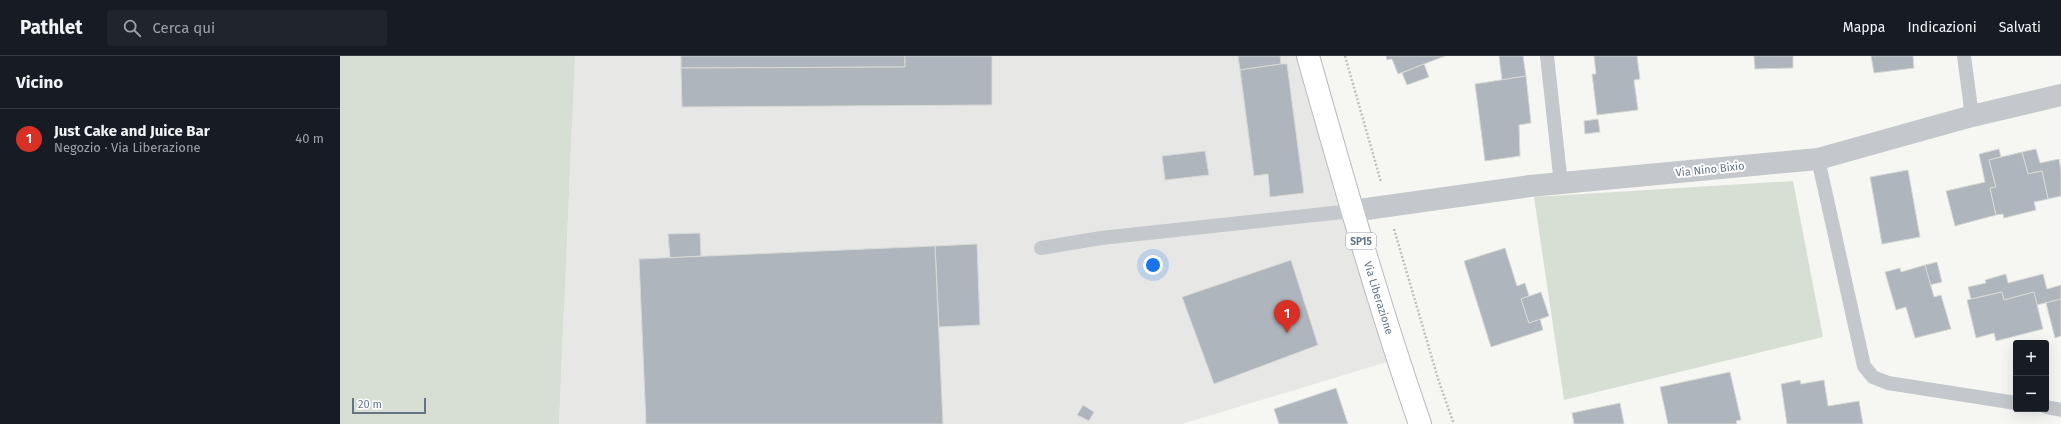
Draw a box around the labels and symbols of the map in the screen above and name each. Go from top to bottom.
street label: Via Nino Bixio [1675,159,1745,180]
road number: SP15 [1346,233,1376,249]
your location [1143,255,1163,275]
street label: Via Liberazione [1361,260,1396,336]
pin: 1 [1274,300,1300,333]
scale bar [352,396,426,415]

